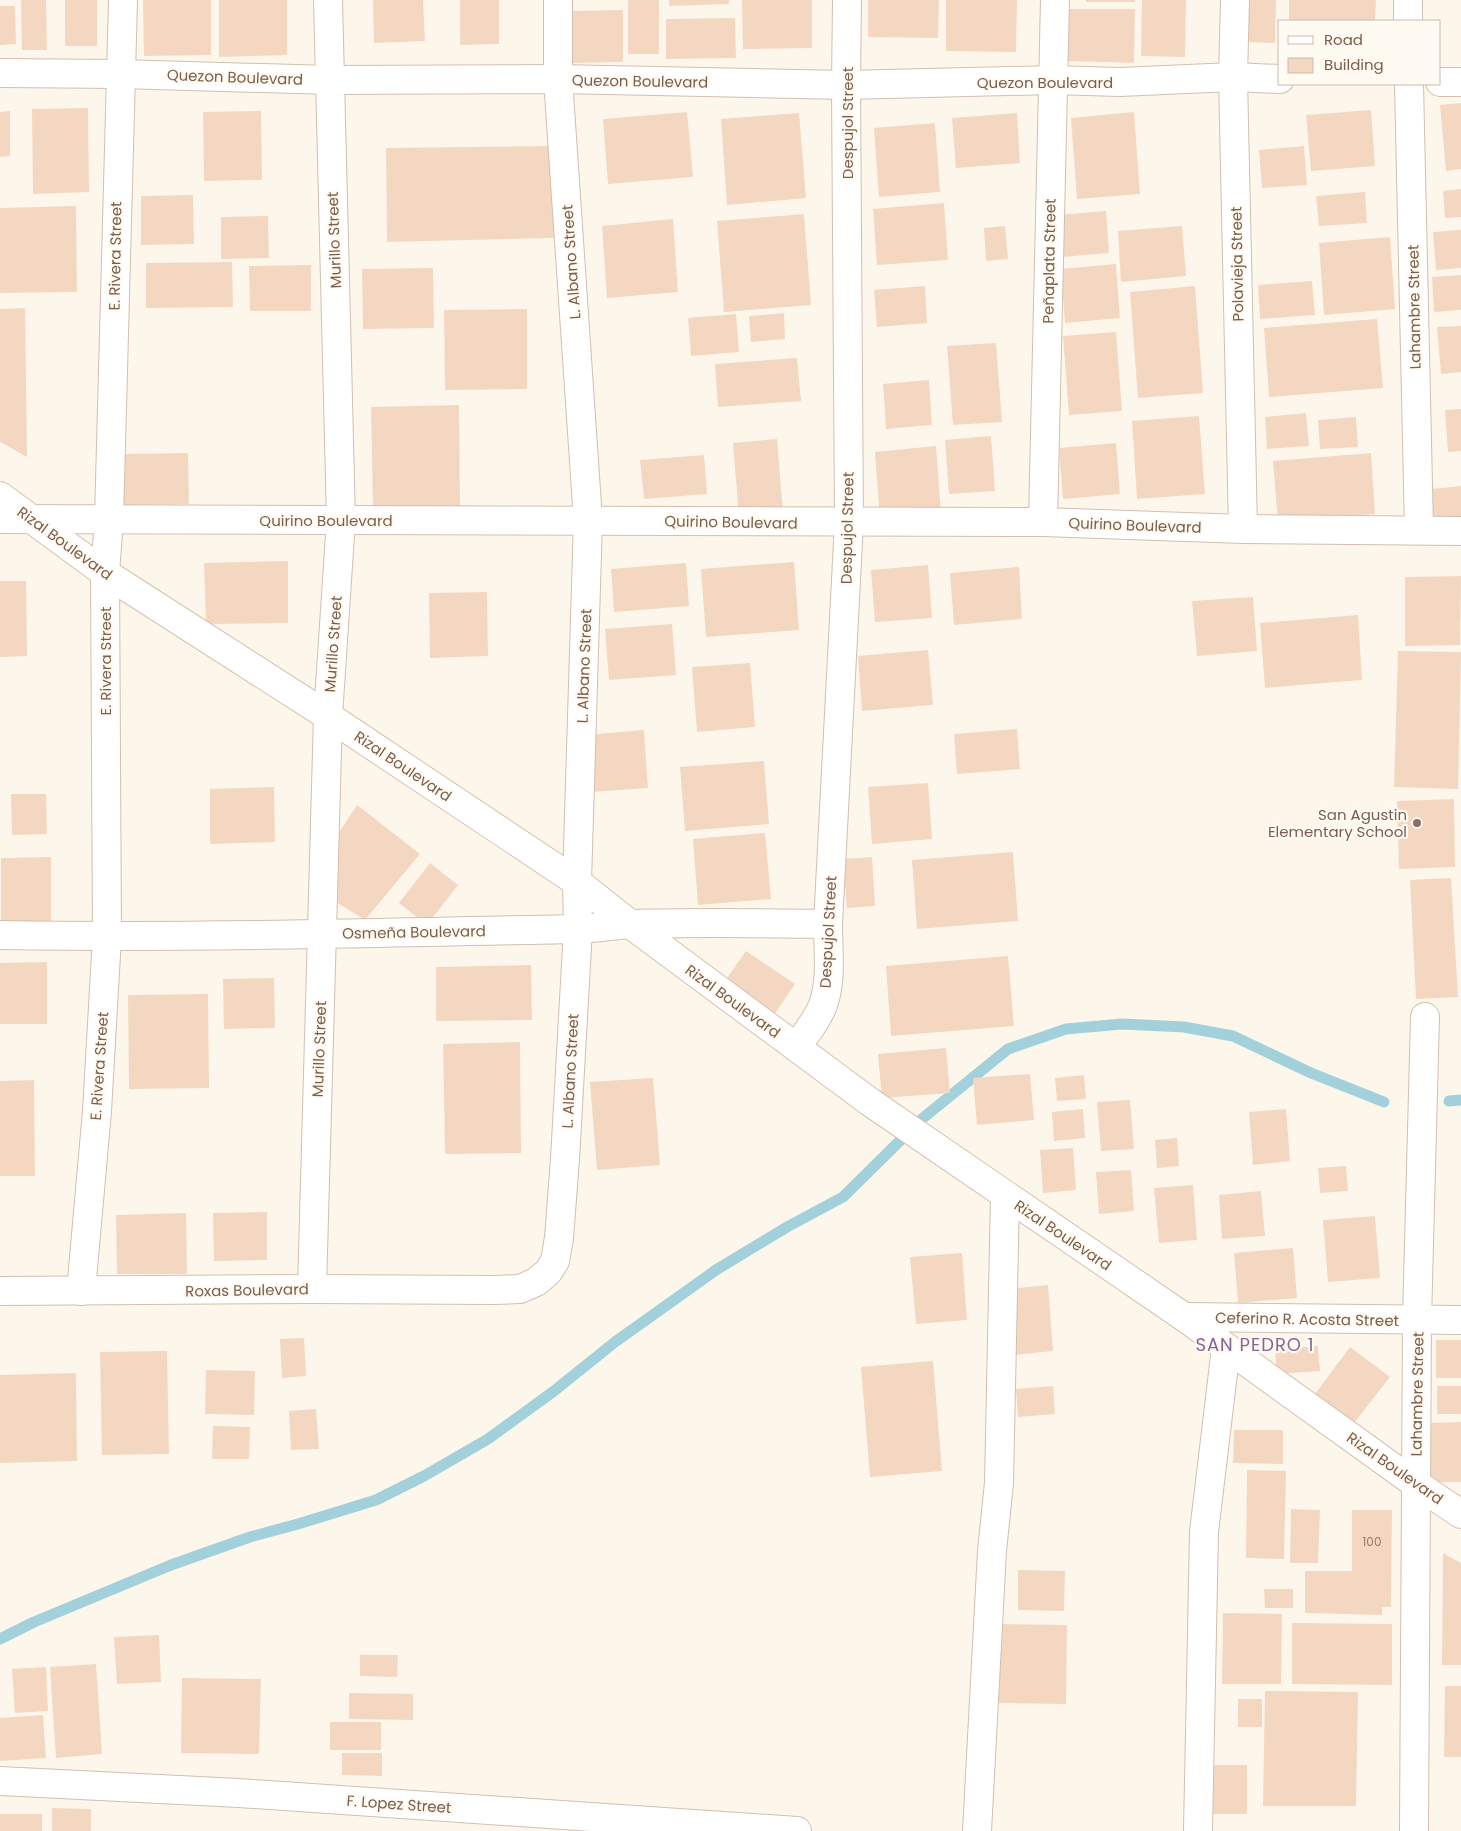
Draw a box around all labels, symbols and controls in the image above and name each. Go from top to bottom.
legend [1278,20,1441,85]
text: Road [1324,29,1363,50]
text: Building [1324,54,1384,75]
street label: Quezon Boulevard [166,64,304,90]
street label: Despujol Street [837,67,858,179]
street label: Quezon Boulevard [572,69,708,93]
street label: Quezon Boulevard [977,72,1113,93]
street label: Murillo Street [322,191,346,289]
street label: Peñaplata Street [1037,198,1061,324]
street label: E. Rivera Street [104,201,126,311]
street label: L. Albano Street [557,204,585,320]
street label: Polavieja Street [1225,206,1249,322]
street label: Lahambre Street [1402,244,1426,370]
street label: Despujol Street [836,472,858,584]
street label: Rizal Boulevard [13,501,117,585]
street label: Quirino Boulevard [259,510,393,531]
street label: Quirino Boulevard [664,510,798,534]
street label: Quirino Boulevard [1068,512,1202,538]
street label: Murillo Street [319,595,347,693]
street label: E. Rivera Street [95,606,116,716]
street label: L. Albano Street [572,608,596,724]
street label: Rizal Boulevard [350,726,456,806]
place label: San Agustin Elementary School [1268,804,1407,842]
marker: San Agustin Elementary School [1411,817,1423,829]
street label: Despujol Street [815,875,841,989]
street label: Osmeña Boulevard [342,920,486,944]
street label: Rizal Boulevard [681,959,785,1043]
street label: Murillo Street [307,1000,331,1098]
street label: E. Rivera Street [85,1011,113,1121]
street label: L. Albano Street [557,1013,583,1129]
street label: Rizal Boulevard [1010,1195,1116,1275]
street label: Roxas Boulevard [185,1278,309,1302]
street label: Ceferino R. Acosta Street [1215,1307,1399,1331]
street label: Lahambre Street [1405,1331,1429,1457]
district label: SAN PEDRO 1 [1195,1332,1315,1357]
street label: Rizal Boulevard [1343,1427,1447,1509]
house number: 100 [1363,1533,1381,1550]
street label: F. Lopez Street [346,1790,452,1818]

